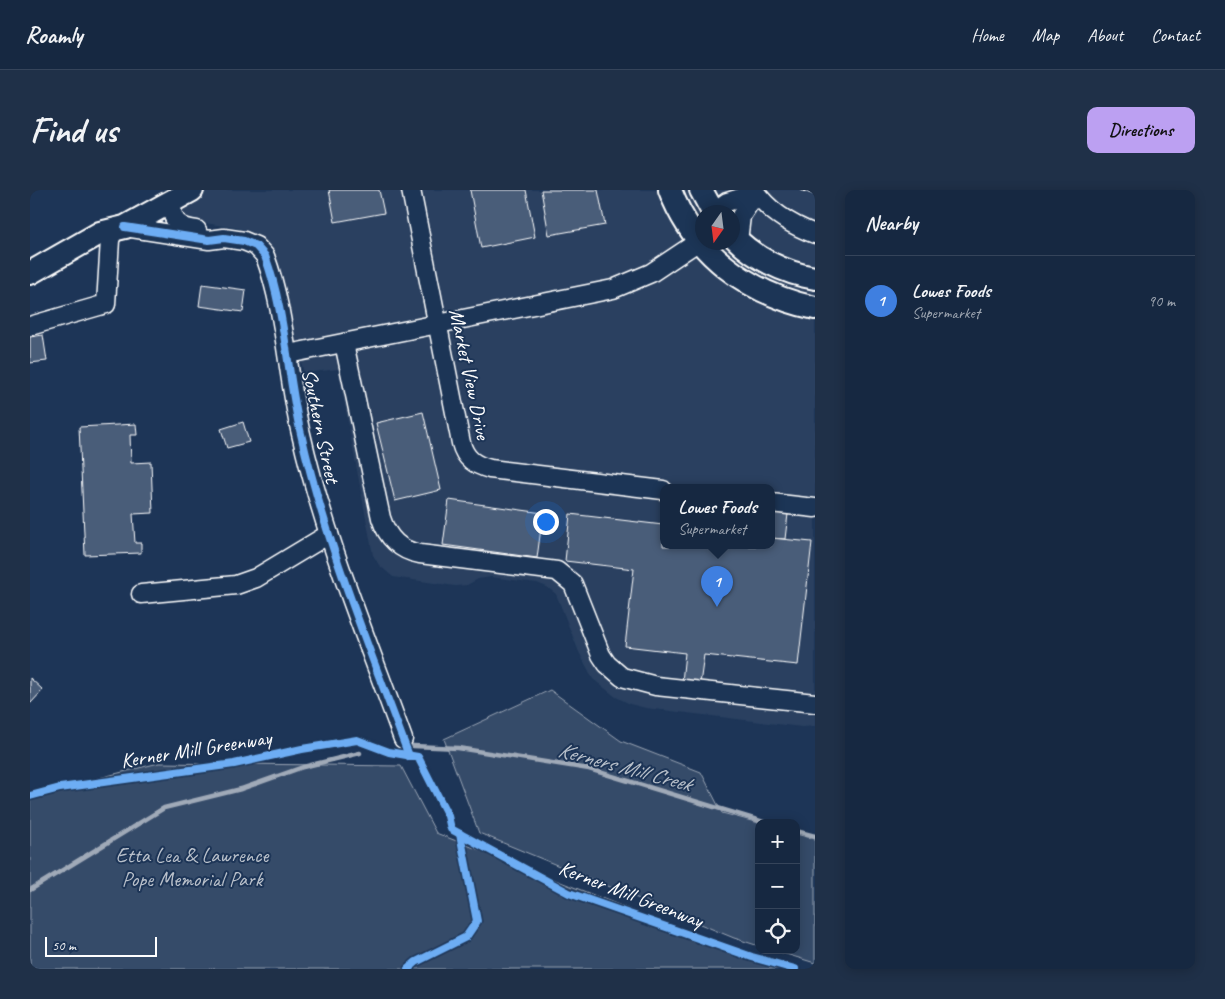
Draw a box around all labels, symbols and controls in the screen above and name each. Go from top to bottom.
text: Roamly [25,20,82,50]
text: Home [971,24,1004,46]
text: Map [1032,24,1059,46]
text: About [1087,24,1123,46]
text: Contact [1151,24,1200,46]
button: Directions [1087,107,1195,153]
text: Find us [30,108,117,153]
north arrow [695,205,740,250]
text: Nearby [865,210,918,236]
text: Lowes Foods [912,279,991,303]
text: 1 [877,291,885,311]
text: 90 m [1148,291,1175,311]
text: Supermarket [912,303,980,323]
street label: Market View Drive [443,306,497,443]
street label: Southern Street [296,367,346,487]
popup [660,484,775,549]
text: Lowes Foods [678,495,757,519]
your location [533,509,559,535]
text: Supermarket [678,519,746,539]
pin: 1 [701,566,733,607]
street label: Kerner Mill Greenway [119,724,275,774]
water label: Kerners Mill Creek [555,736,698,799]
map controls [755,819,800,954]
button: + [755,819,800,864]
park label: Etta Lea & Lawrence Pope Memorial Park [116,842,269,892]
street label: Kerner Mill Greenway [555,855,708,934]
button: − [755,864,800,909]
button: locate [755,909,800,954]
scale bar [45,934,158,957]
text: 50 m [52,937,76,954]

